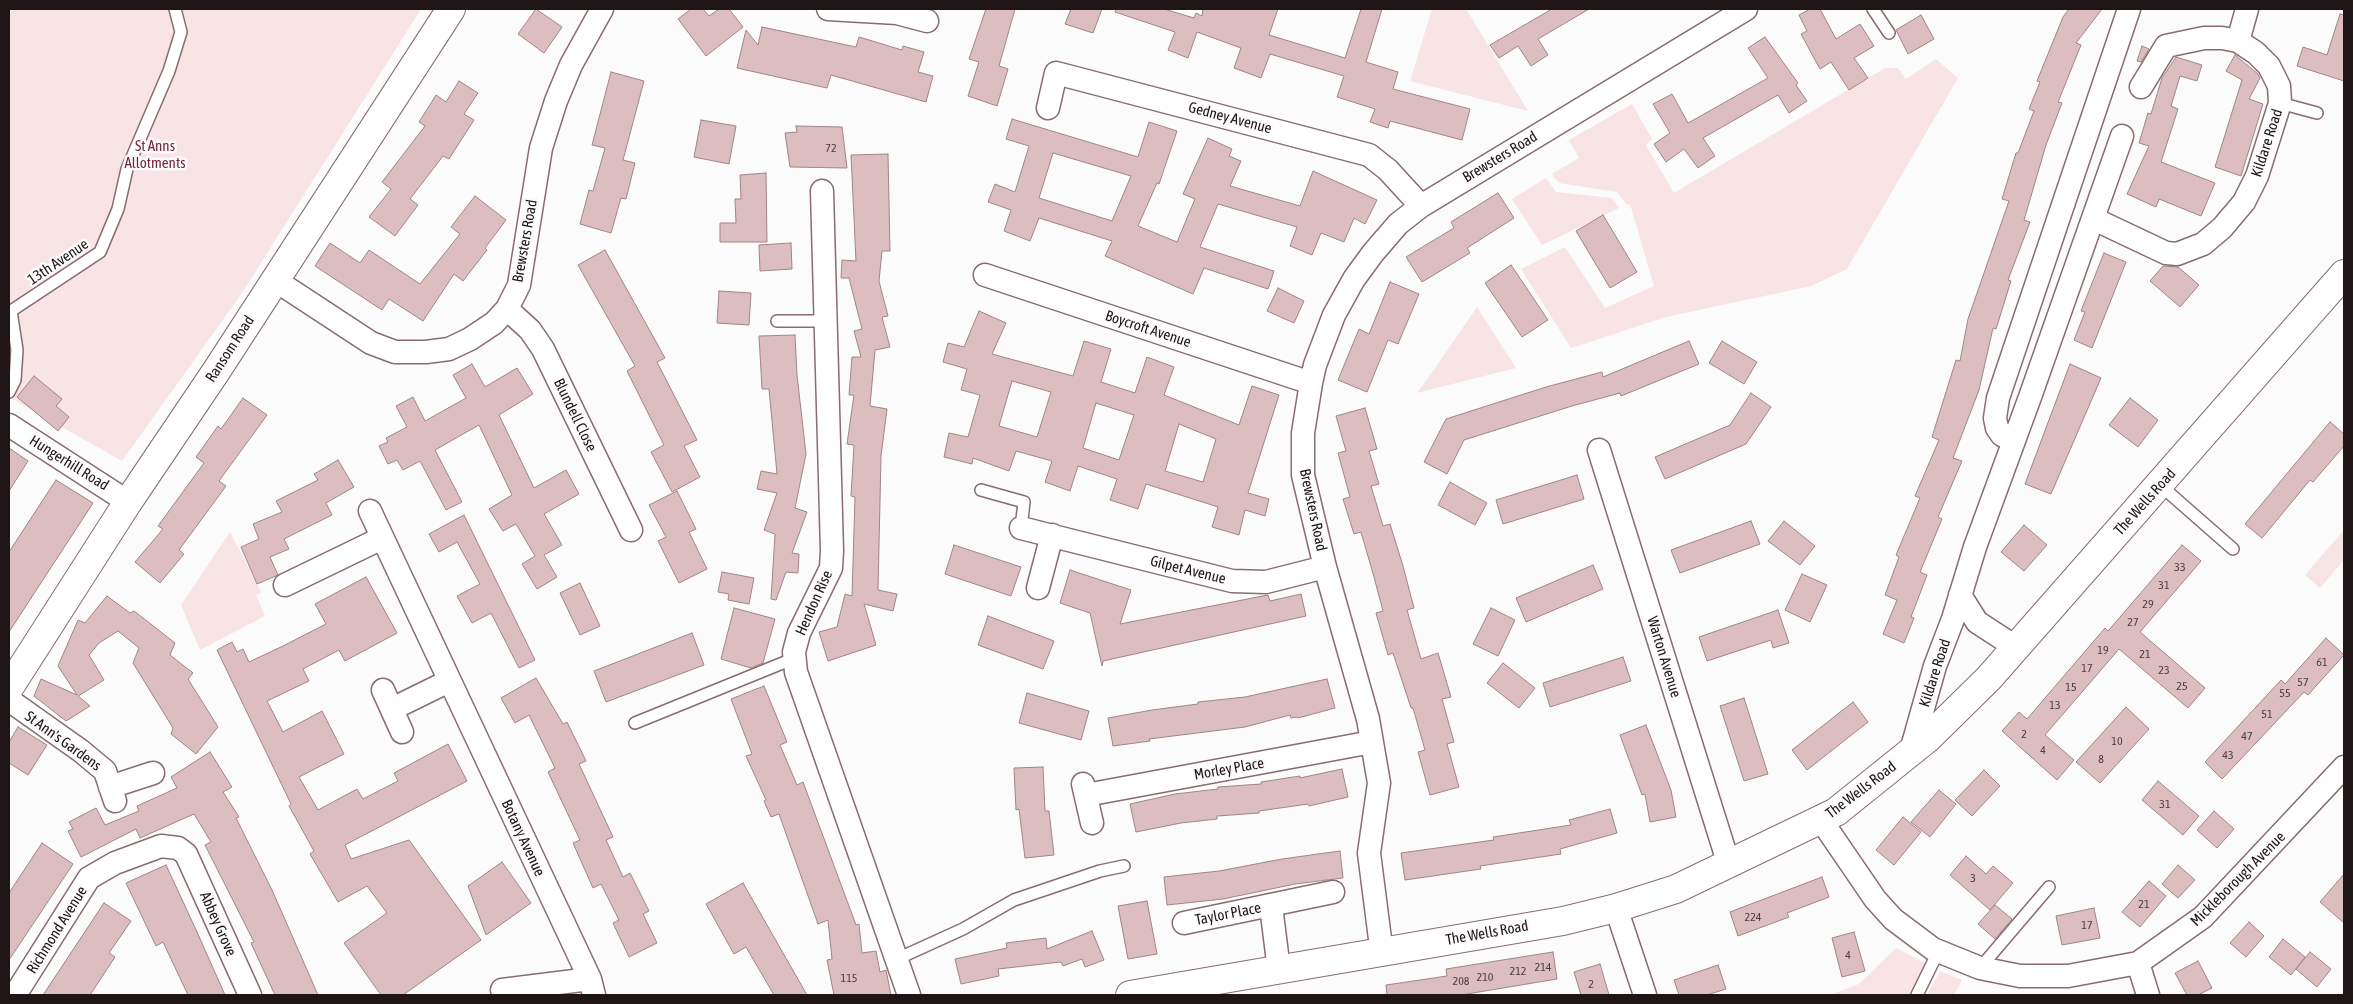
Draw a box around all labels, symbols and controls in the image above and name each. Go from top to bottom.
street label: Gedney Avenue [1186,98,1274,138]
street label: Kildare Road [2248,107,2286,179]
street label: Brewsters Road [1459,128,1541,186]
park label: St Anns Allotments [124,137,186,172]
house number: 72 [825,141,837,155]
street label: Brewsters Road [509,198,541,284]
street label: 13th Avenue [24,235,92,289]
street label: Boycroft Avenue [1103,307,1193,351]
street label: Ransom Road [202,312,258,386]
street label: Blundell Close [550,375,600,455]
street label: Hungerhill Road [26,432,112,494]
street label: The Wells Road [2110,465,2180,539]
street label: Brewsters Road [1295,467,1331,553]
street label: Gilpet Avenue [1148,552,1228,588]
house number: 33 [2174,560,2186,574]
street label: Hendon Rise [792,568,836,638]
house number: 31 [2158,578,2170,592]
house number: 29 [2142,597,2154,611]
street label: Warton Avenue [1643,614,1685,700]
house number: 27 [2127,615,2139,629]
street label: Kildare Road [1916,637,1954,709]
house number: 19 [2097,643,2109,657]
house number: 21 [2139,647,2151,661]
house number: 61 [2316,655,2328,669]
house number: 17 [2081,661,2093,675]
house number: 23 [2158,663,2170,677]
house number: 57 [2297,675,2309,689]
house number: 25 [2176,679,2188,693]
house number: 15 [2065,680,2077,694]
house number: 55 [2279,686,2291,700]
house number: 13 [2049,698,2061,712]
street label: St Ann's Gardens [21,707,105,775]
house number: 51 [2261,707,2273,721]
house number: 2 [2021,727,2027,741]
house number: 47 [2241,729,2253,743]
house number: 10 [2111,734,2123,748]
house number: 4 [2040,743,2046,757]
house number: 43 [2222,748,2234,762]
house number: 8 [2098,752,2104,766]
street label: Morley Place [1193,754,1265,784]
street label: The Wells Road [1822,758,1900,822]
street label: Botany Avenue [497,797,549,879]
house number: 31 [2159,797,2171,811]
street label: Mickleborough Avenue [2187,828,2289,930]
house number: 3 [1970,871,1976,885]
street label: Richmond Avenue [23,883,91,977]
street label: Abbey Grove [196,889,240,959]
house number: 21 [2138,897,2150,911]
street label: Taylor Place [1194,899,1262,929]
house number: 224 [1745,910,1761,924]
street label: The Wells Road [1444,917,1530,949]
house number: 17 [2081,918,2093,932]
house number: 4 [1845,948,1851,962]
house number: 214 [1535,960,1551,974]
house number: 212 [1510,964,1526,978]
house number: 210 [1477,970,1493,984]
house number: 115 [841,971,857,985]
house number: 208 [1453,974,1469,988]
house number: 2 [1588,977,1594,991]

